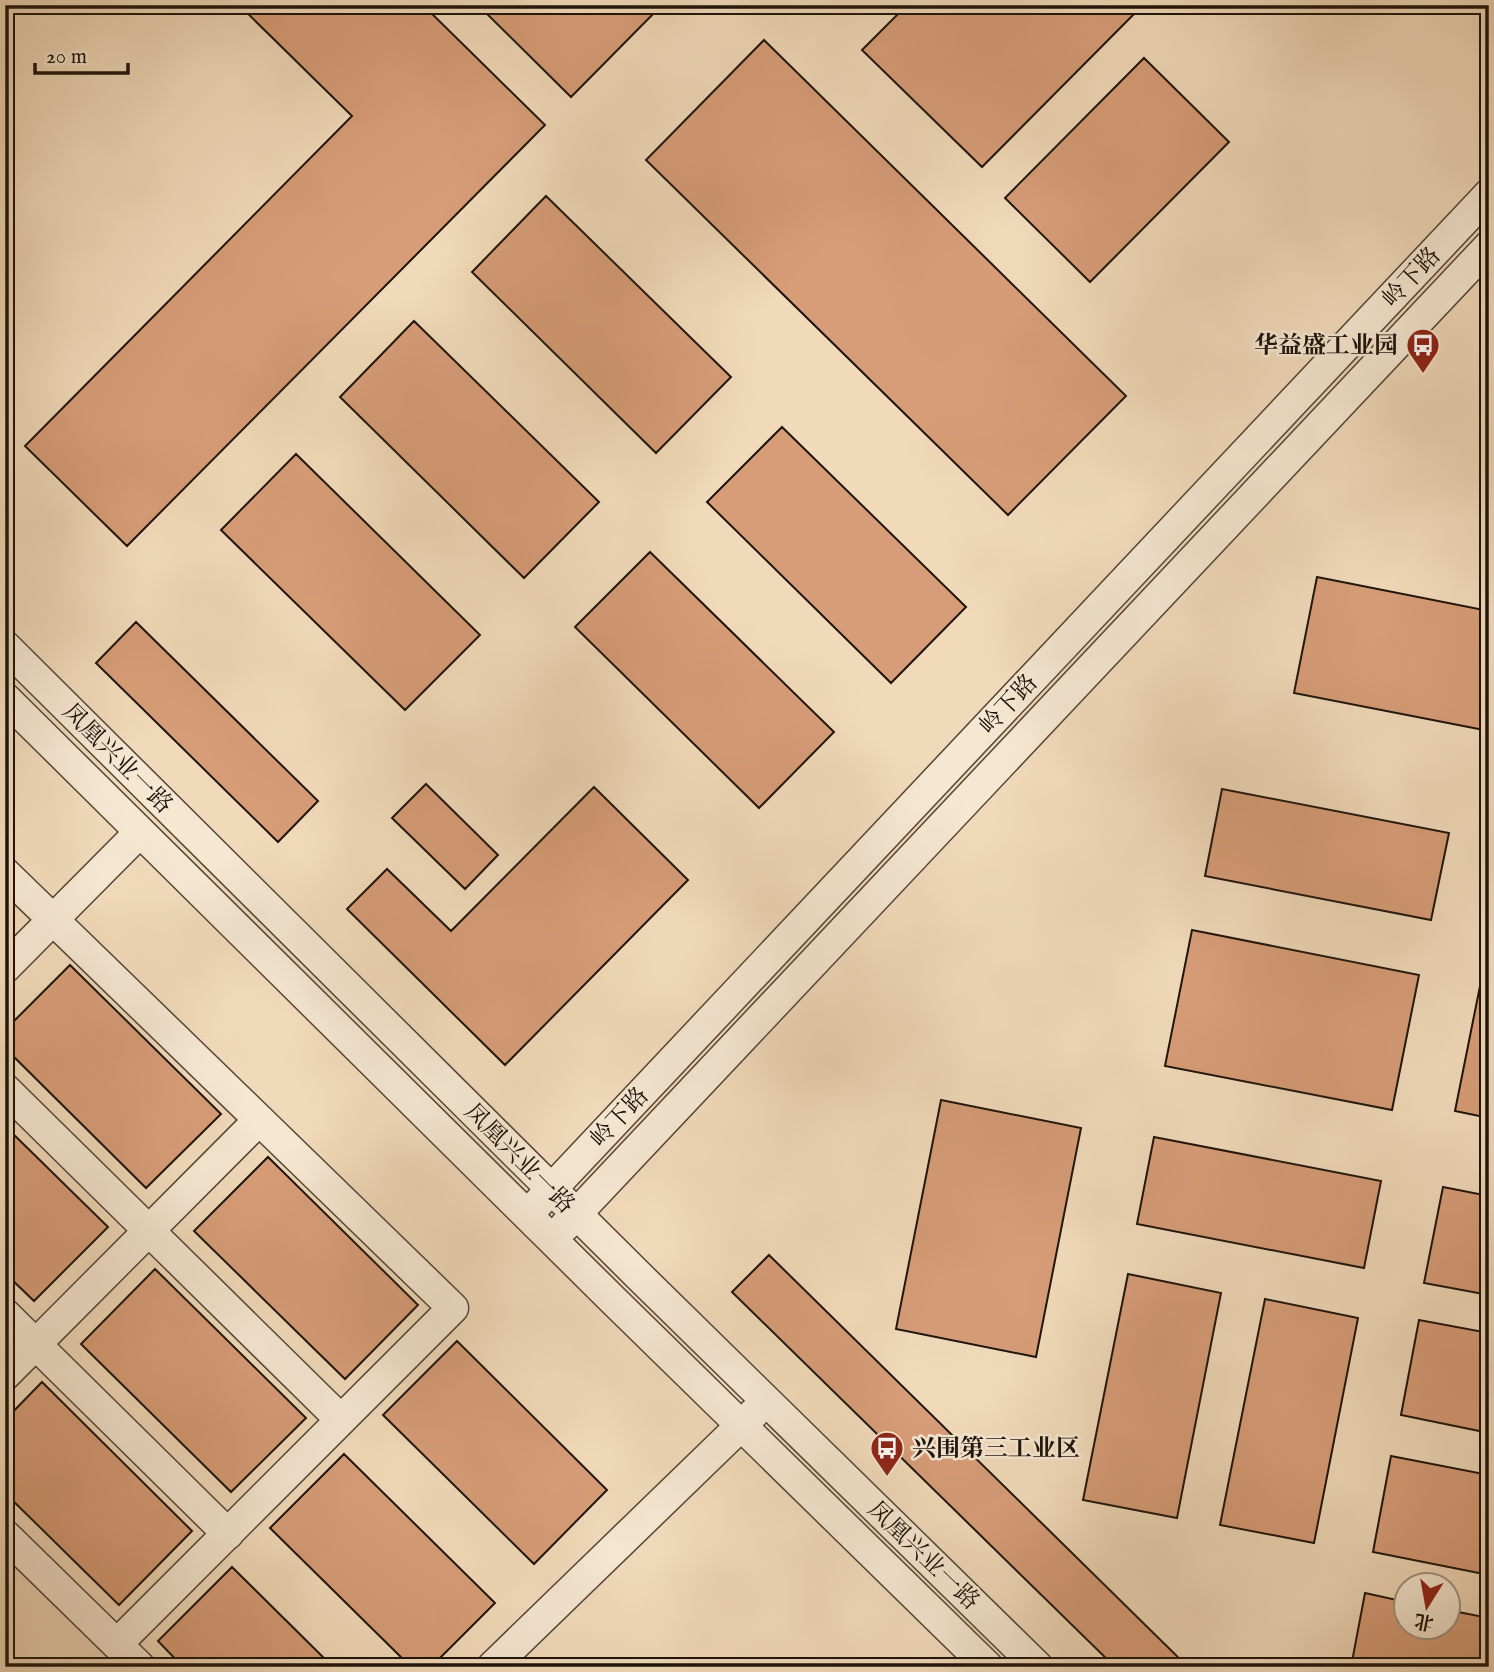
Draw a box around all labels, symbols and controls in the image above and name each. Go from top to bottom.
scale bar [35,32,128,76]
text: 20 m [46,44,87,71]
street label: 岭下路 [1376,241,1448,315]
bus stop icon: 华益盛工业园 [1404,326,1442,375]
place label: 华益盛工业园 [1254,331,1398,362]
street label: 岭下路 [973,668,1045,742]
street label: 凤凰兴业一路 [55,697,179,821]
street label: 岭下路 [584,1081,656,1155]
street label: 凤凰兴业一路 [457,1097,581,1221]
bus stop icon: 兴围第三工业区 [868,1429,906,1478]
place label: 兴围第三工业区 [912,1434,1080,1465]
street label: 凤凰兴业一路 [860,1495,986,1617]
north arrow [1392,1570,1462,1640]
text: 北 [1413,1607,1436,1634]

